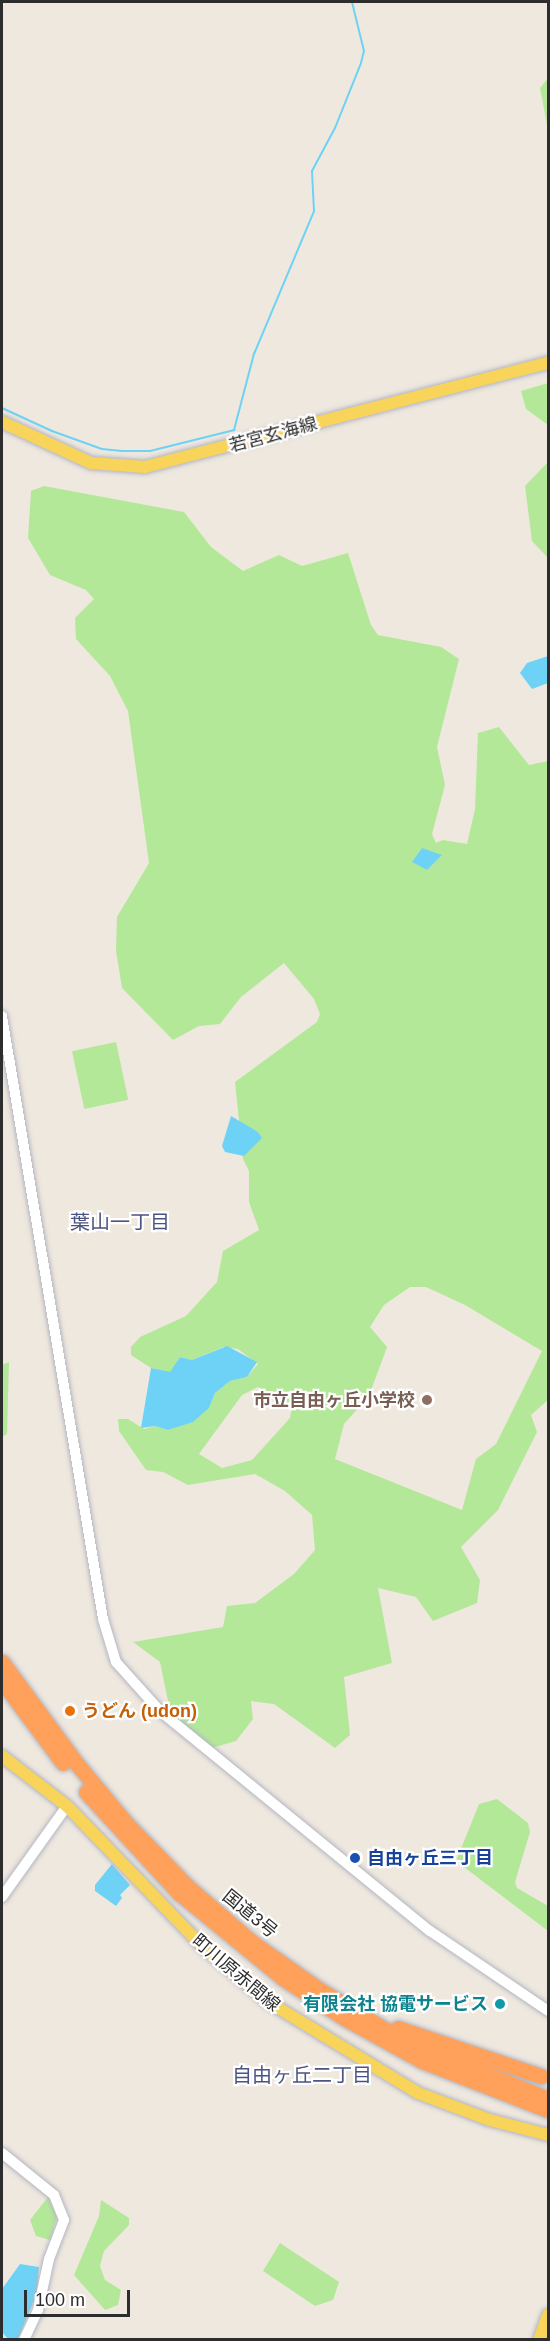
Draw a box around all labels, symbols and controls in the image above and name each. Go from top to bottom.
street label: 若宮玄海線 [227,413,319,457]
district label: 葉山一丁目 [70,1210,170,1234]
place label: 市立自由ヶ丘小学校 [253,1389,415,1411]
marker: 市立自由ヶ丘小学校 [420,1393,434,1407]
place label: うどん (udon) [82,1700,197,1722]
marker: うどん (udon) [63,1704,77,1718]
place label: 自由ヶ丘三丁目 [367,1847,493,1869]
marker: 自由ヶ丘三丁目 [348,1851,362,1865]
street label: 国道3号 [218,1885,282,1943]
street label: 町川原赤間線 [188,1930,284,2016]
place label: 有限会社 協電サービス [303,1993,488,2015]
marker: 有限会社 協電サービス [493,1997,507,2011]
district label: 自由ヶ丘二丁目 [232,2063,372,2087]
scale bar [27,2278,134,2316]
text: 100 m [35,2290,85,2310]

